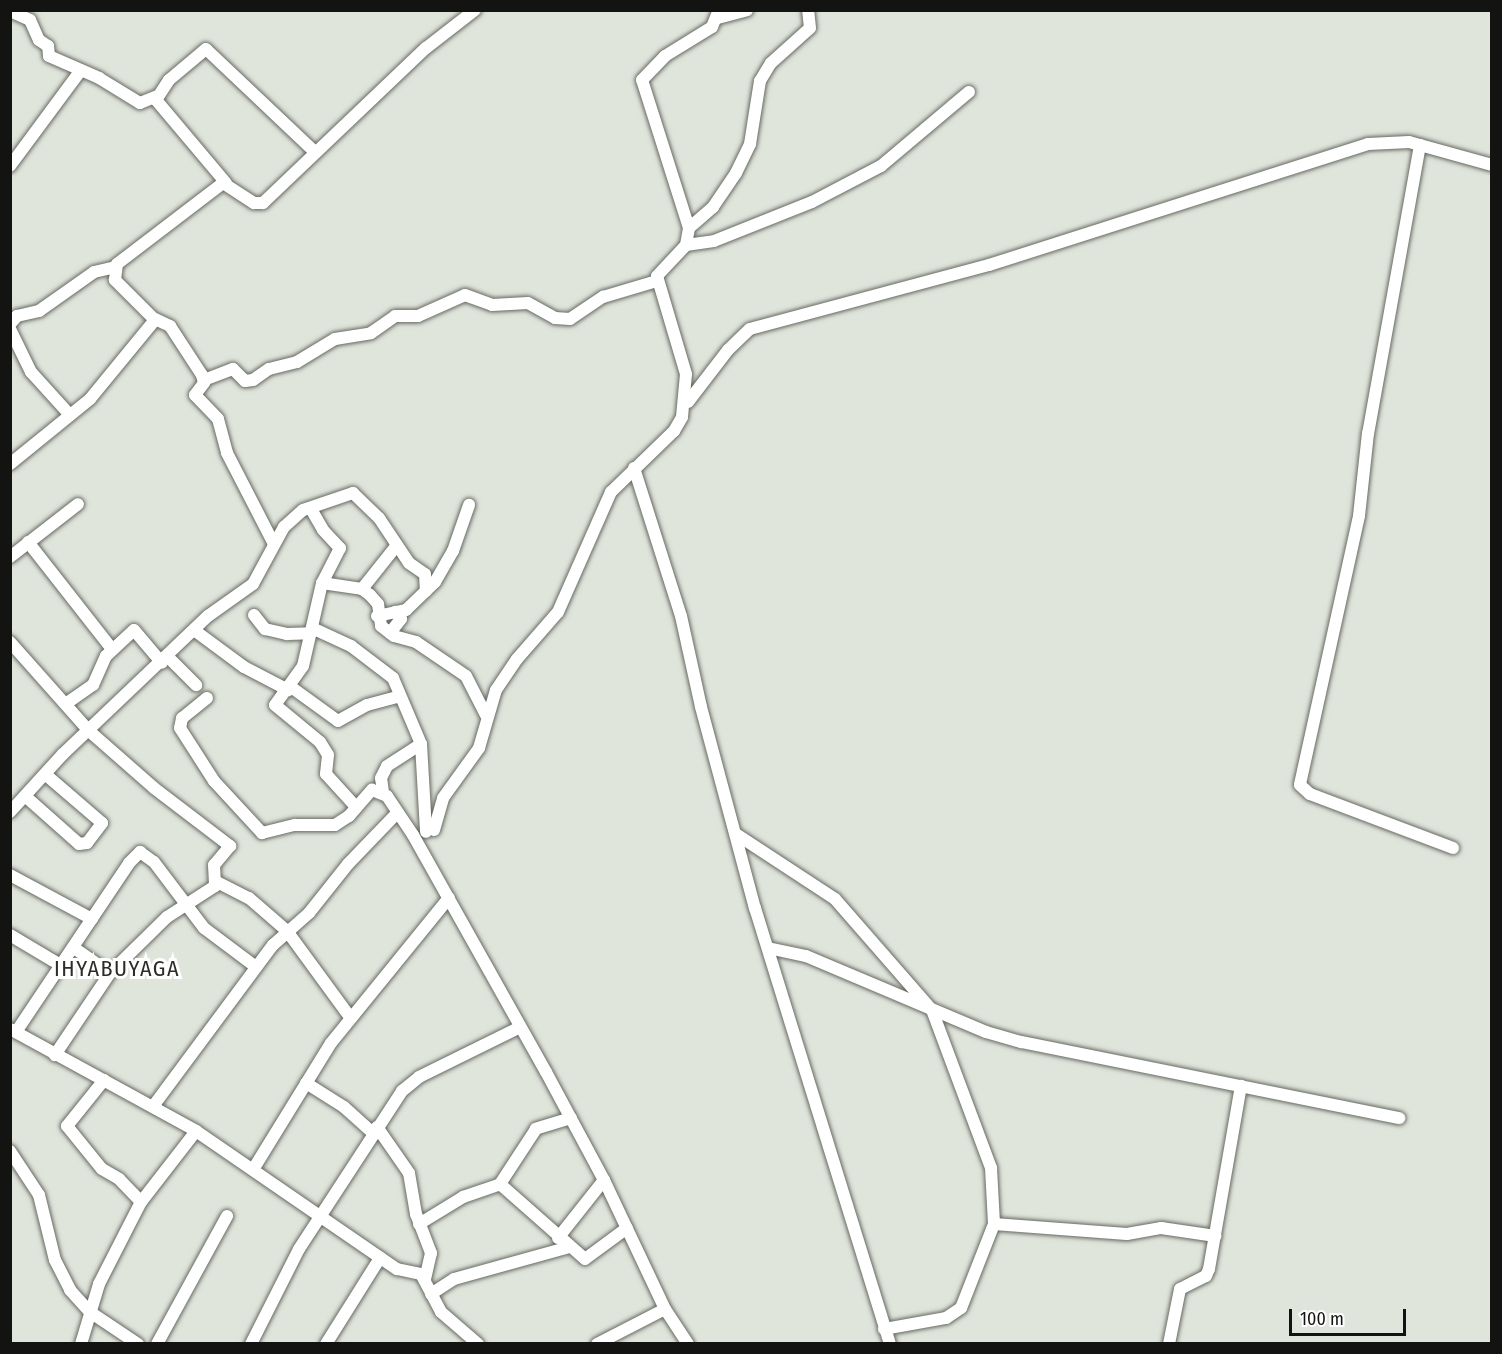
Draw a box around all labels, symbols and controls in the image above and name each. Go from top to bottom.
district label: IHYABUYAGA [54,956,180,982]
scale bar [1292,1297,1409,1335]
text: 100 m [1300,1308,1344,1330]

